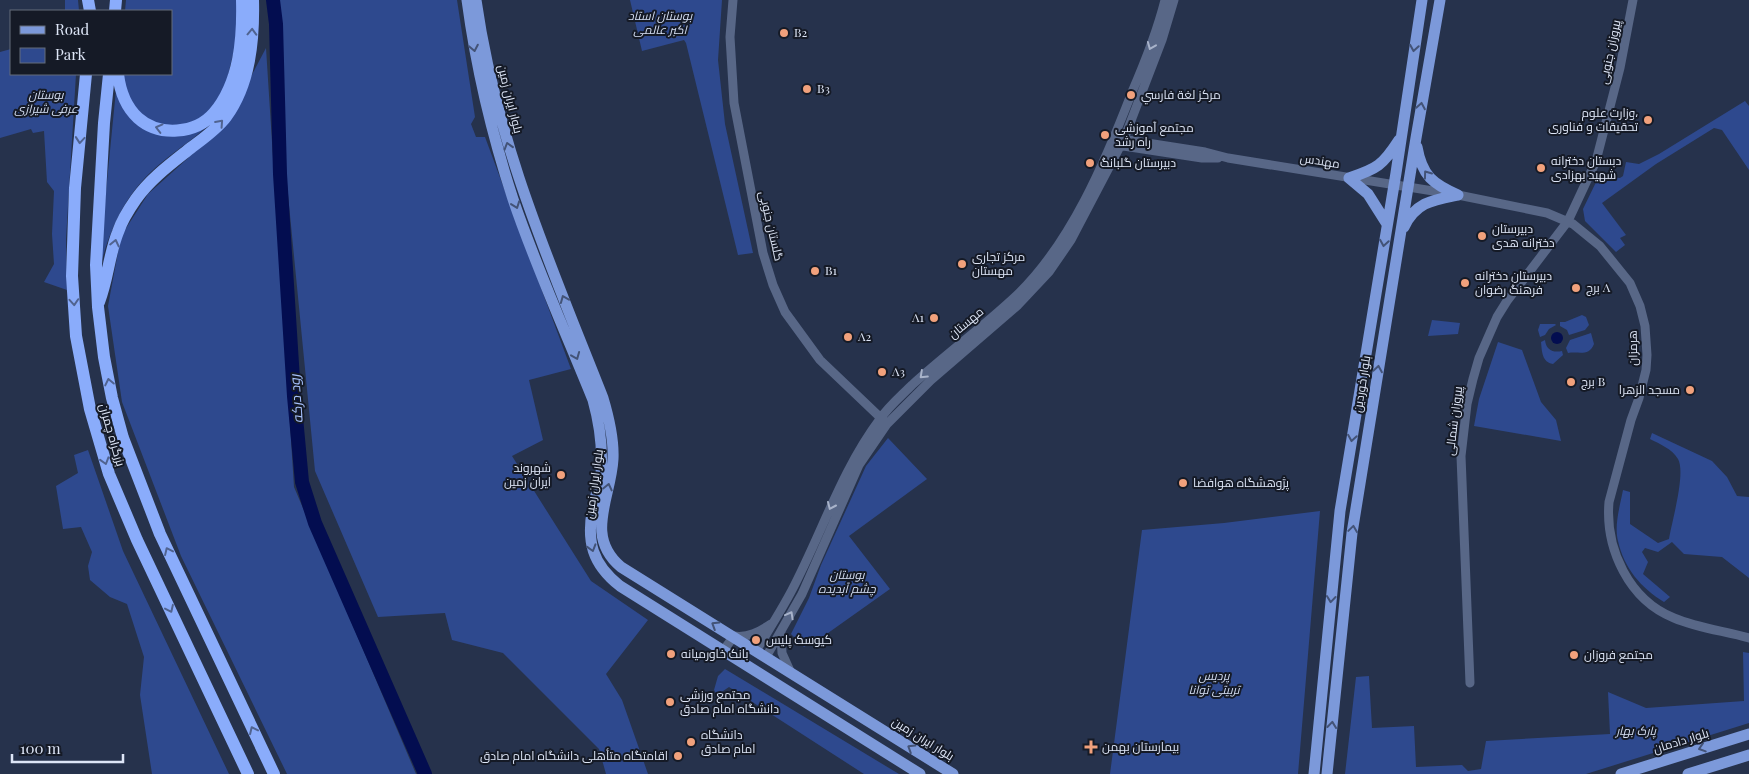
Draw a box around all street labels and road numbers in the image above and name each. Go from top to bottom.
street label: پیروزان جنوبی [1594,17,1626,86]
street label: بلوار ایران زمین [495,63,527,135]
street label: مهندس [1299,149,1341,171]
street label: گلستان جنوبی [756,189,788,262]
street label: مهستان [945,303,986,342]
street label: هرمزان [1624,330,1640,366]
street label: بلوار خوردین [1349,354,1373,413]
street label: پیروزان شمالی [1441,385,1467,457]
street label: بزرگراه چمران [94,402,130,468]
street label: بلوار ایران زمین [580,448,606,520]
street label: بلوار ایران زمین [890,713,958,764]
street label: بلوار دادمان [1651,724,1710,756]

